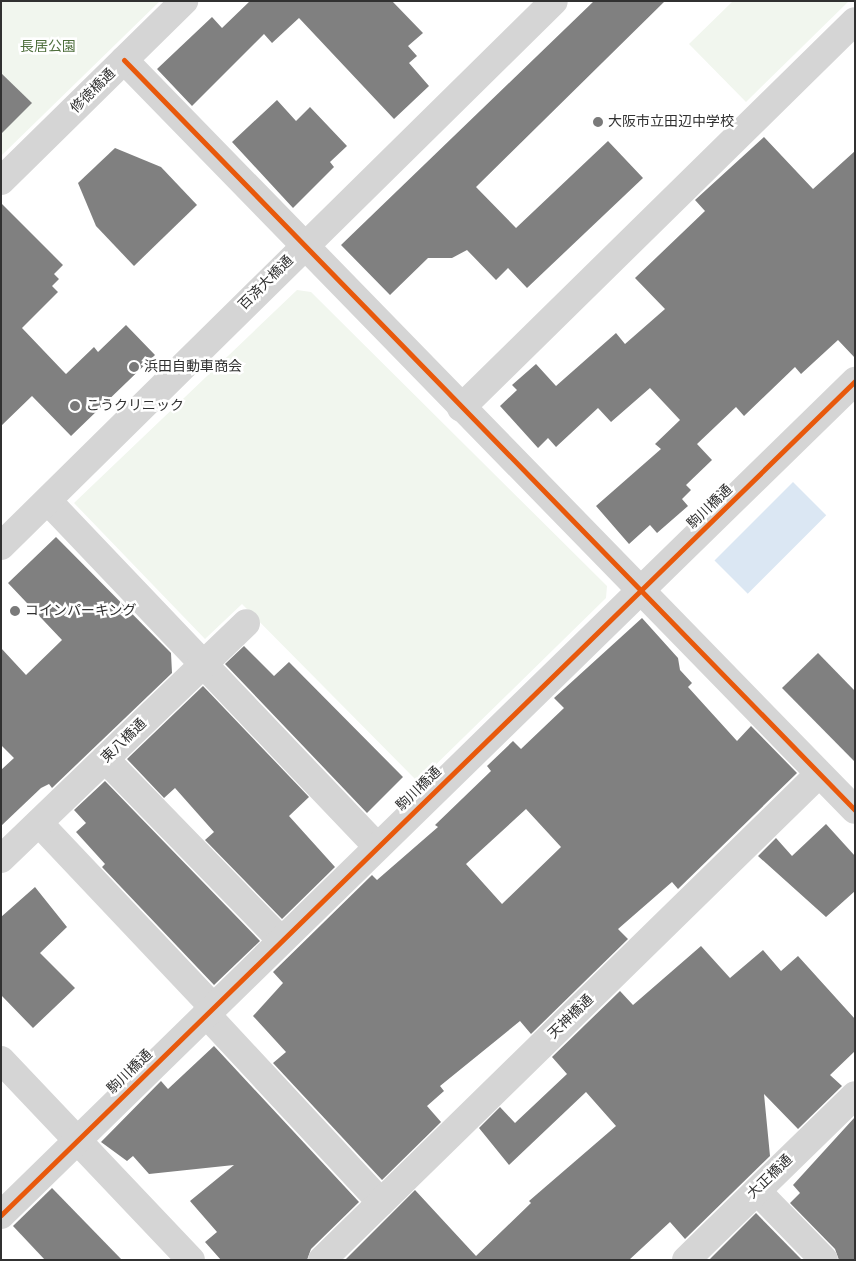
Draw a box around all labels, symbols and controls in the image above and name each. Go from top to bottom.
park label: 長居公園 [20,39,76,55]
street label: 修徳橋通 [67,65,119,117]
place label: 大阪市立田辺中学校 [608,114,734,130]
marker: 大阪市立田辺中学校 [592,116,604,128]
street label: 百済大橋通 [235,252,297,314]
place label: 浜田自動車商会 [144,359,242,375]
marker: 浜田自動車商会 [128,361,140,373]
place label: こうクリニック [86,398,184,414]
marker: こうクリニック [68,399,82,413]
street label: 駒川橋通 [684,482,736,532]
place label: コインパーキング [25,603,137,619]
marker: コインパーキング [9,605,21,617]
street label: 東八橋通 [98,716,150,766]
street label: 駒川橋通 [393,764,445,814]
street label: 天神橋通 [545,992,597,1042]
street label: 駒川橋通 [104,1047,156,1097]
street label: 大正橋通 [744,1152,796,1202]

